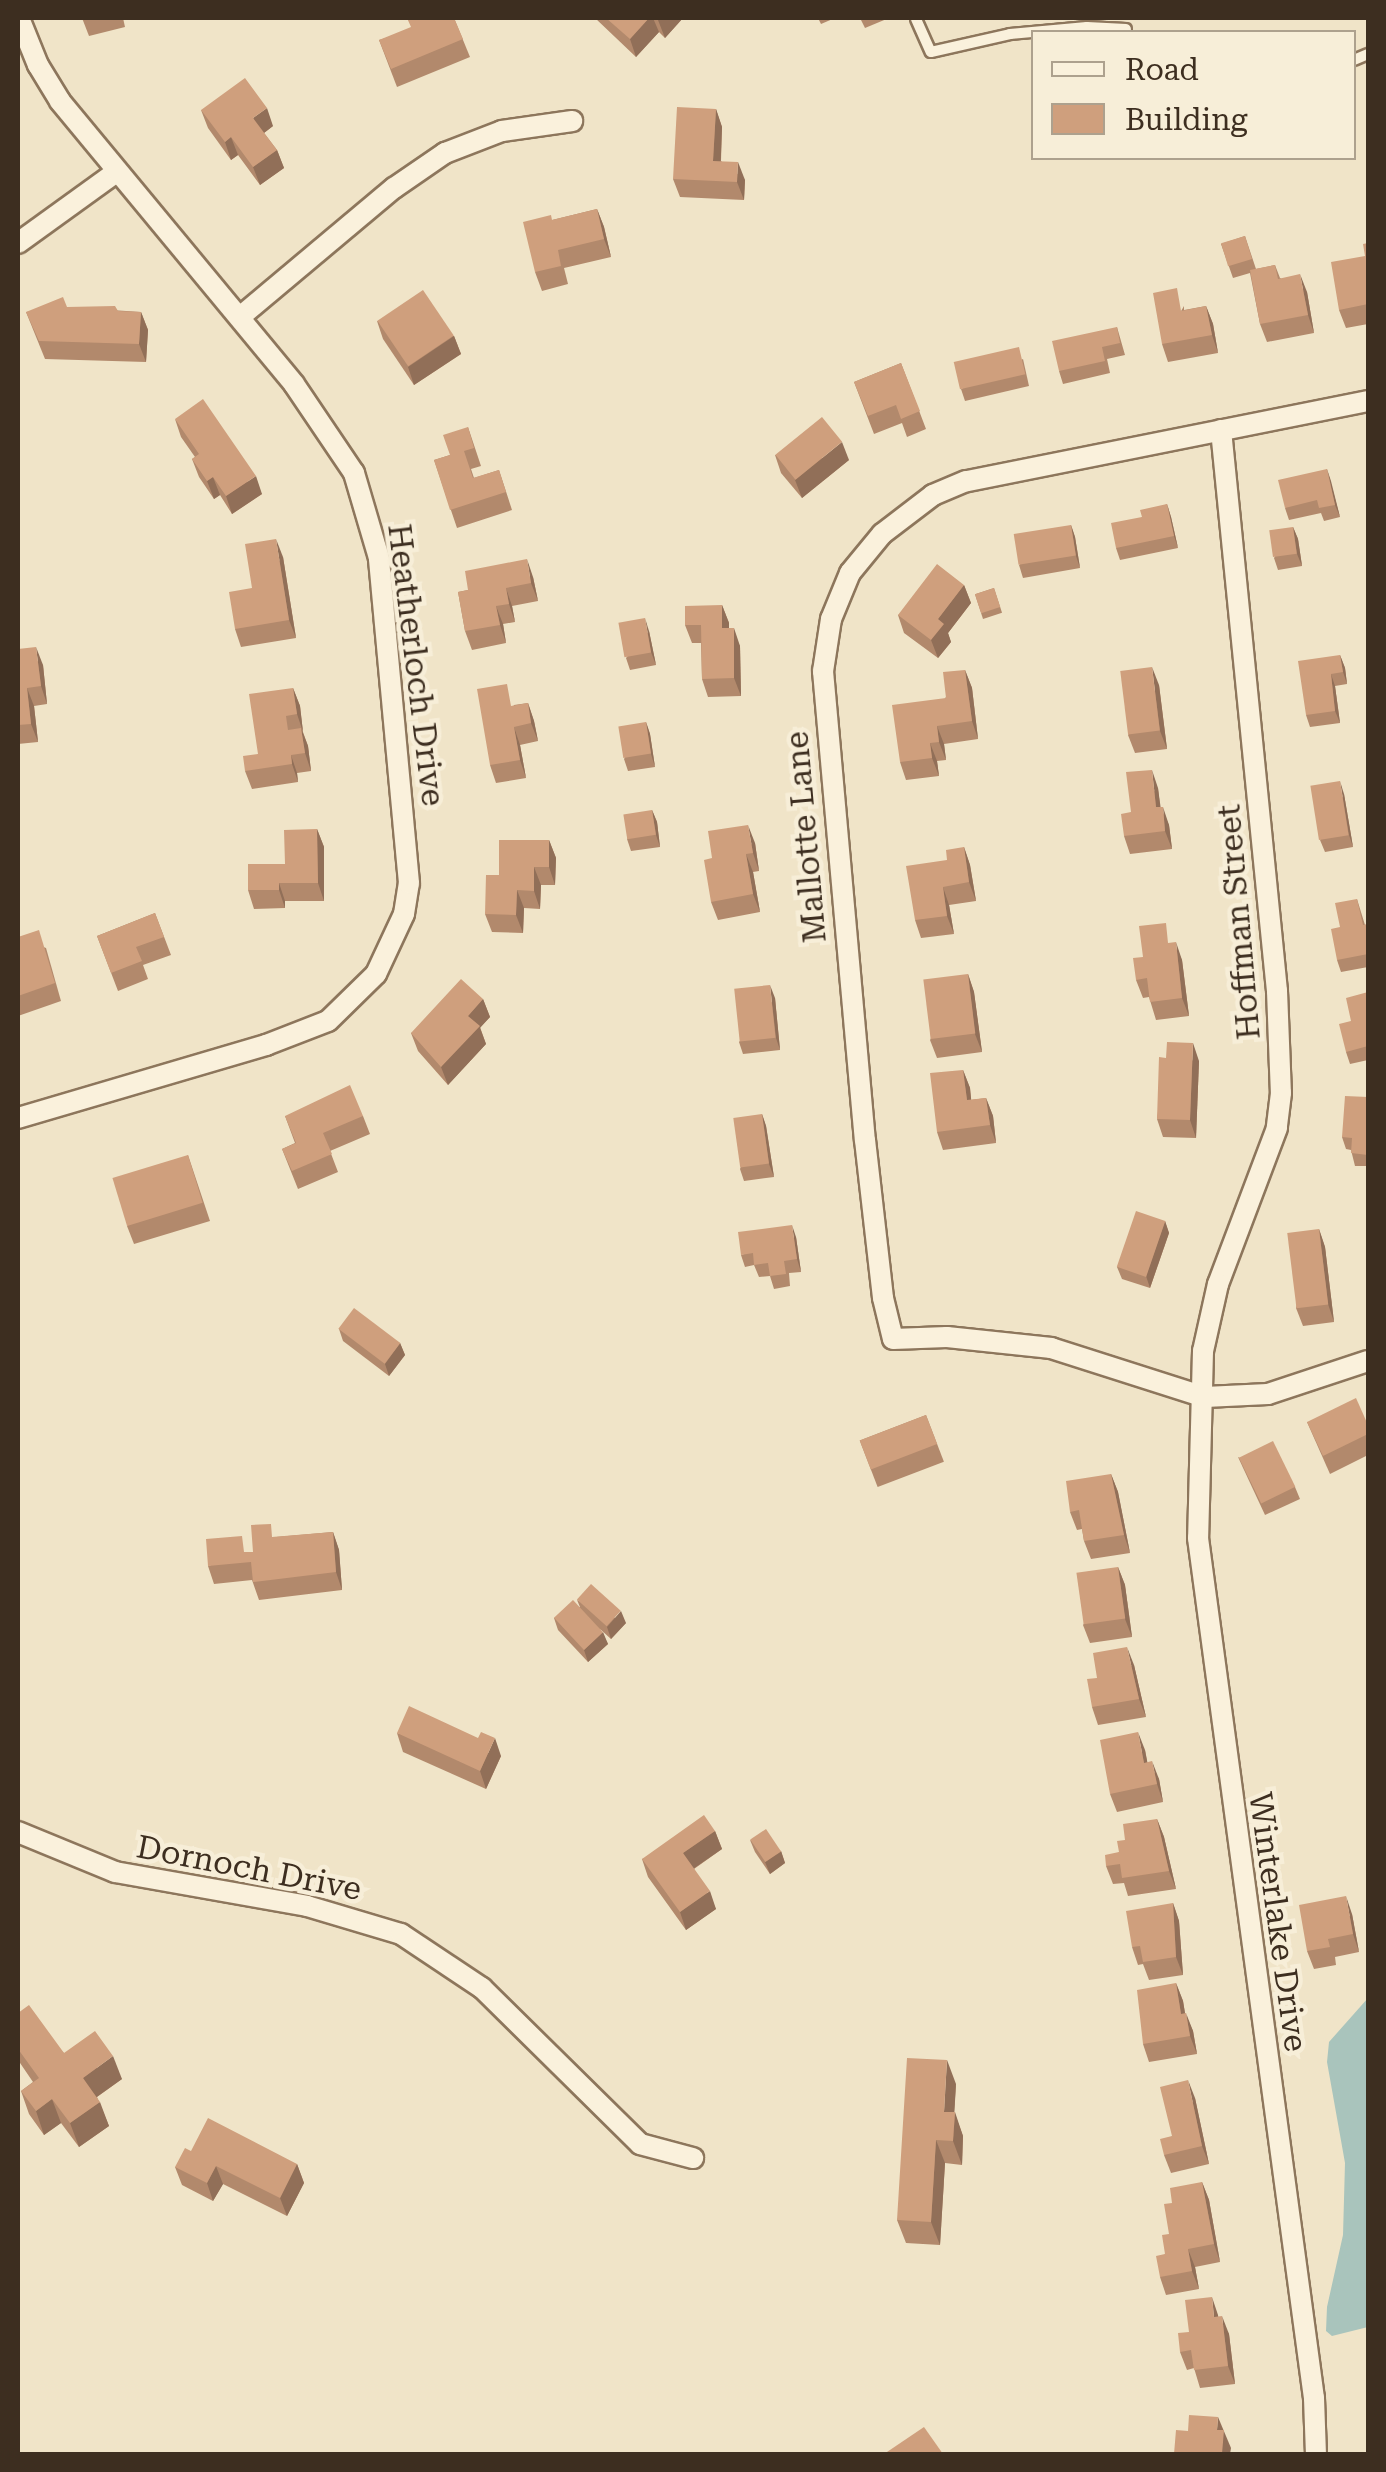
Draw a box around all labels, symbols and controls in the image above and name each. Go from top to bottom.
legend [1031,30,1356,160]
text: Road [1125,52,1199,87]
text: Building [1125,102,1248,137]
street label: Heatherloch Drive [380,522,452,808]
street label: Mallotte Lane [778,730,834,944]
street label: Hoffman Street [1210,803,1268,1041]
street label: Winterlake Drive [1241,1790,1315,2054]
street label: Dornoch Drive [133,1827,365,1909]

